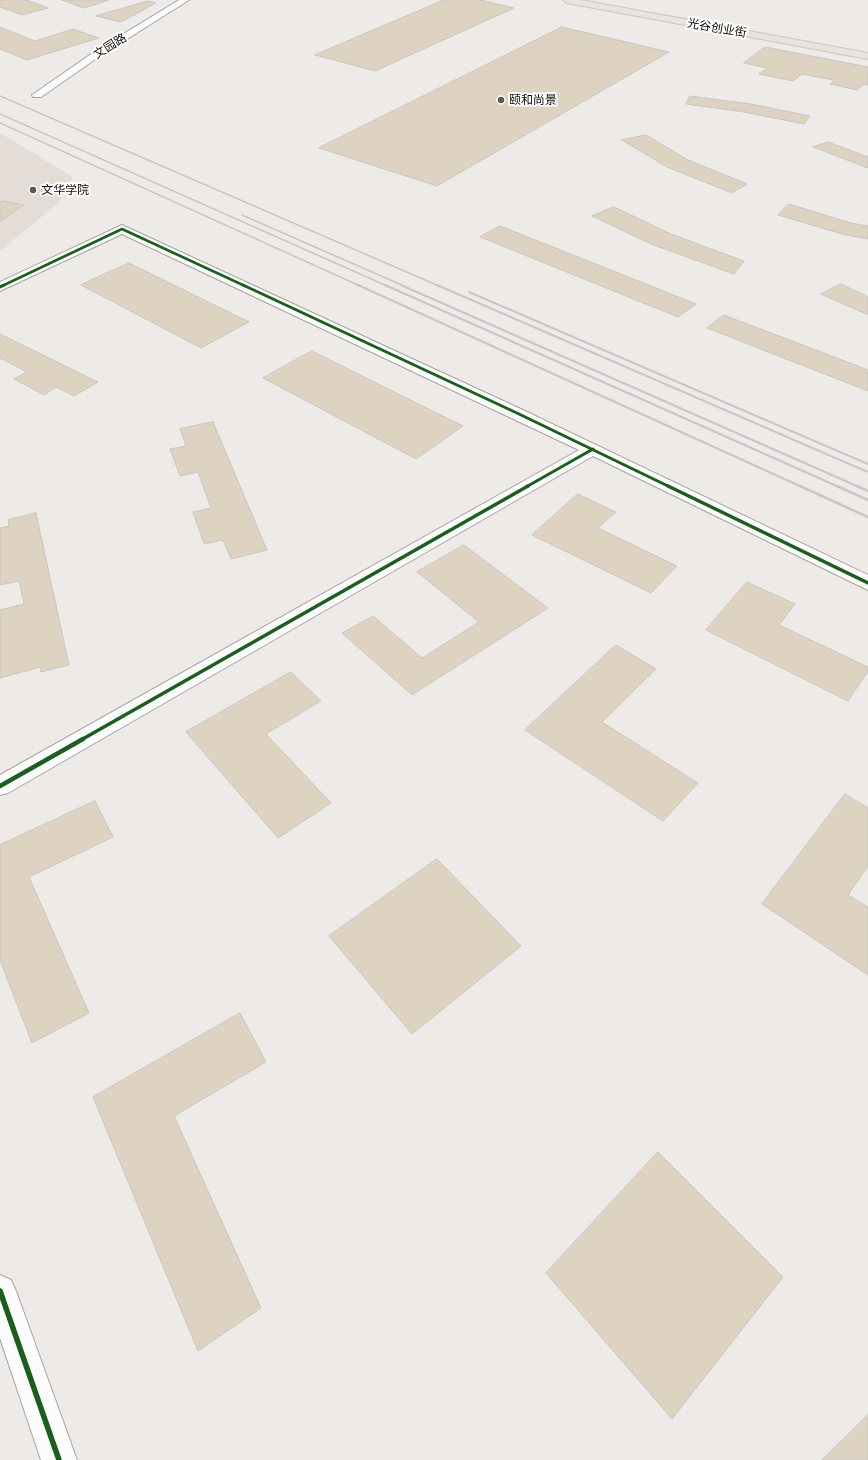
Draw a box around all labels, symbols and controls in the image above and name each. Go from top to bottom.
street label: 光谷创业街 [686,16,748,40]
street label: 文园路 [91,30,129,62]
place label: 颐和尚景 [509,93,557,107]
marker: 颐和尚景 [496,95,506,105]
place label: 文华学院 [41,183,89,197]
marker: 文华学院 [28,185,38,195]

